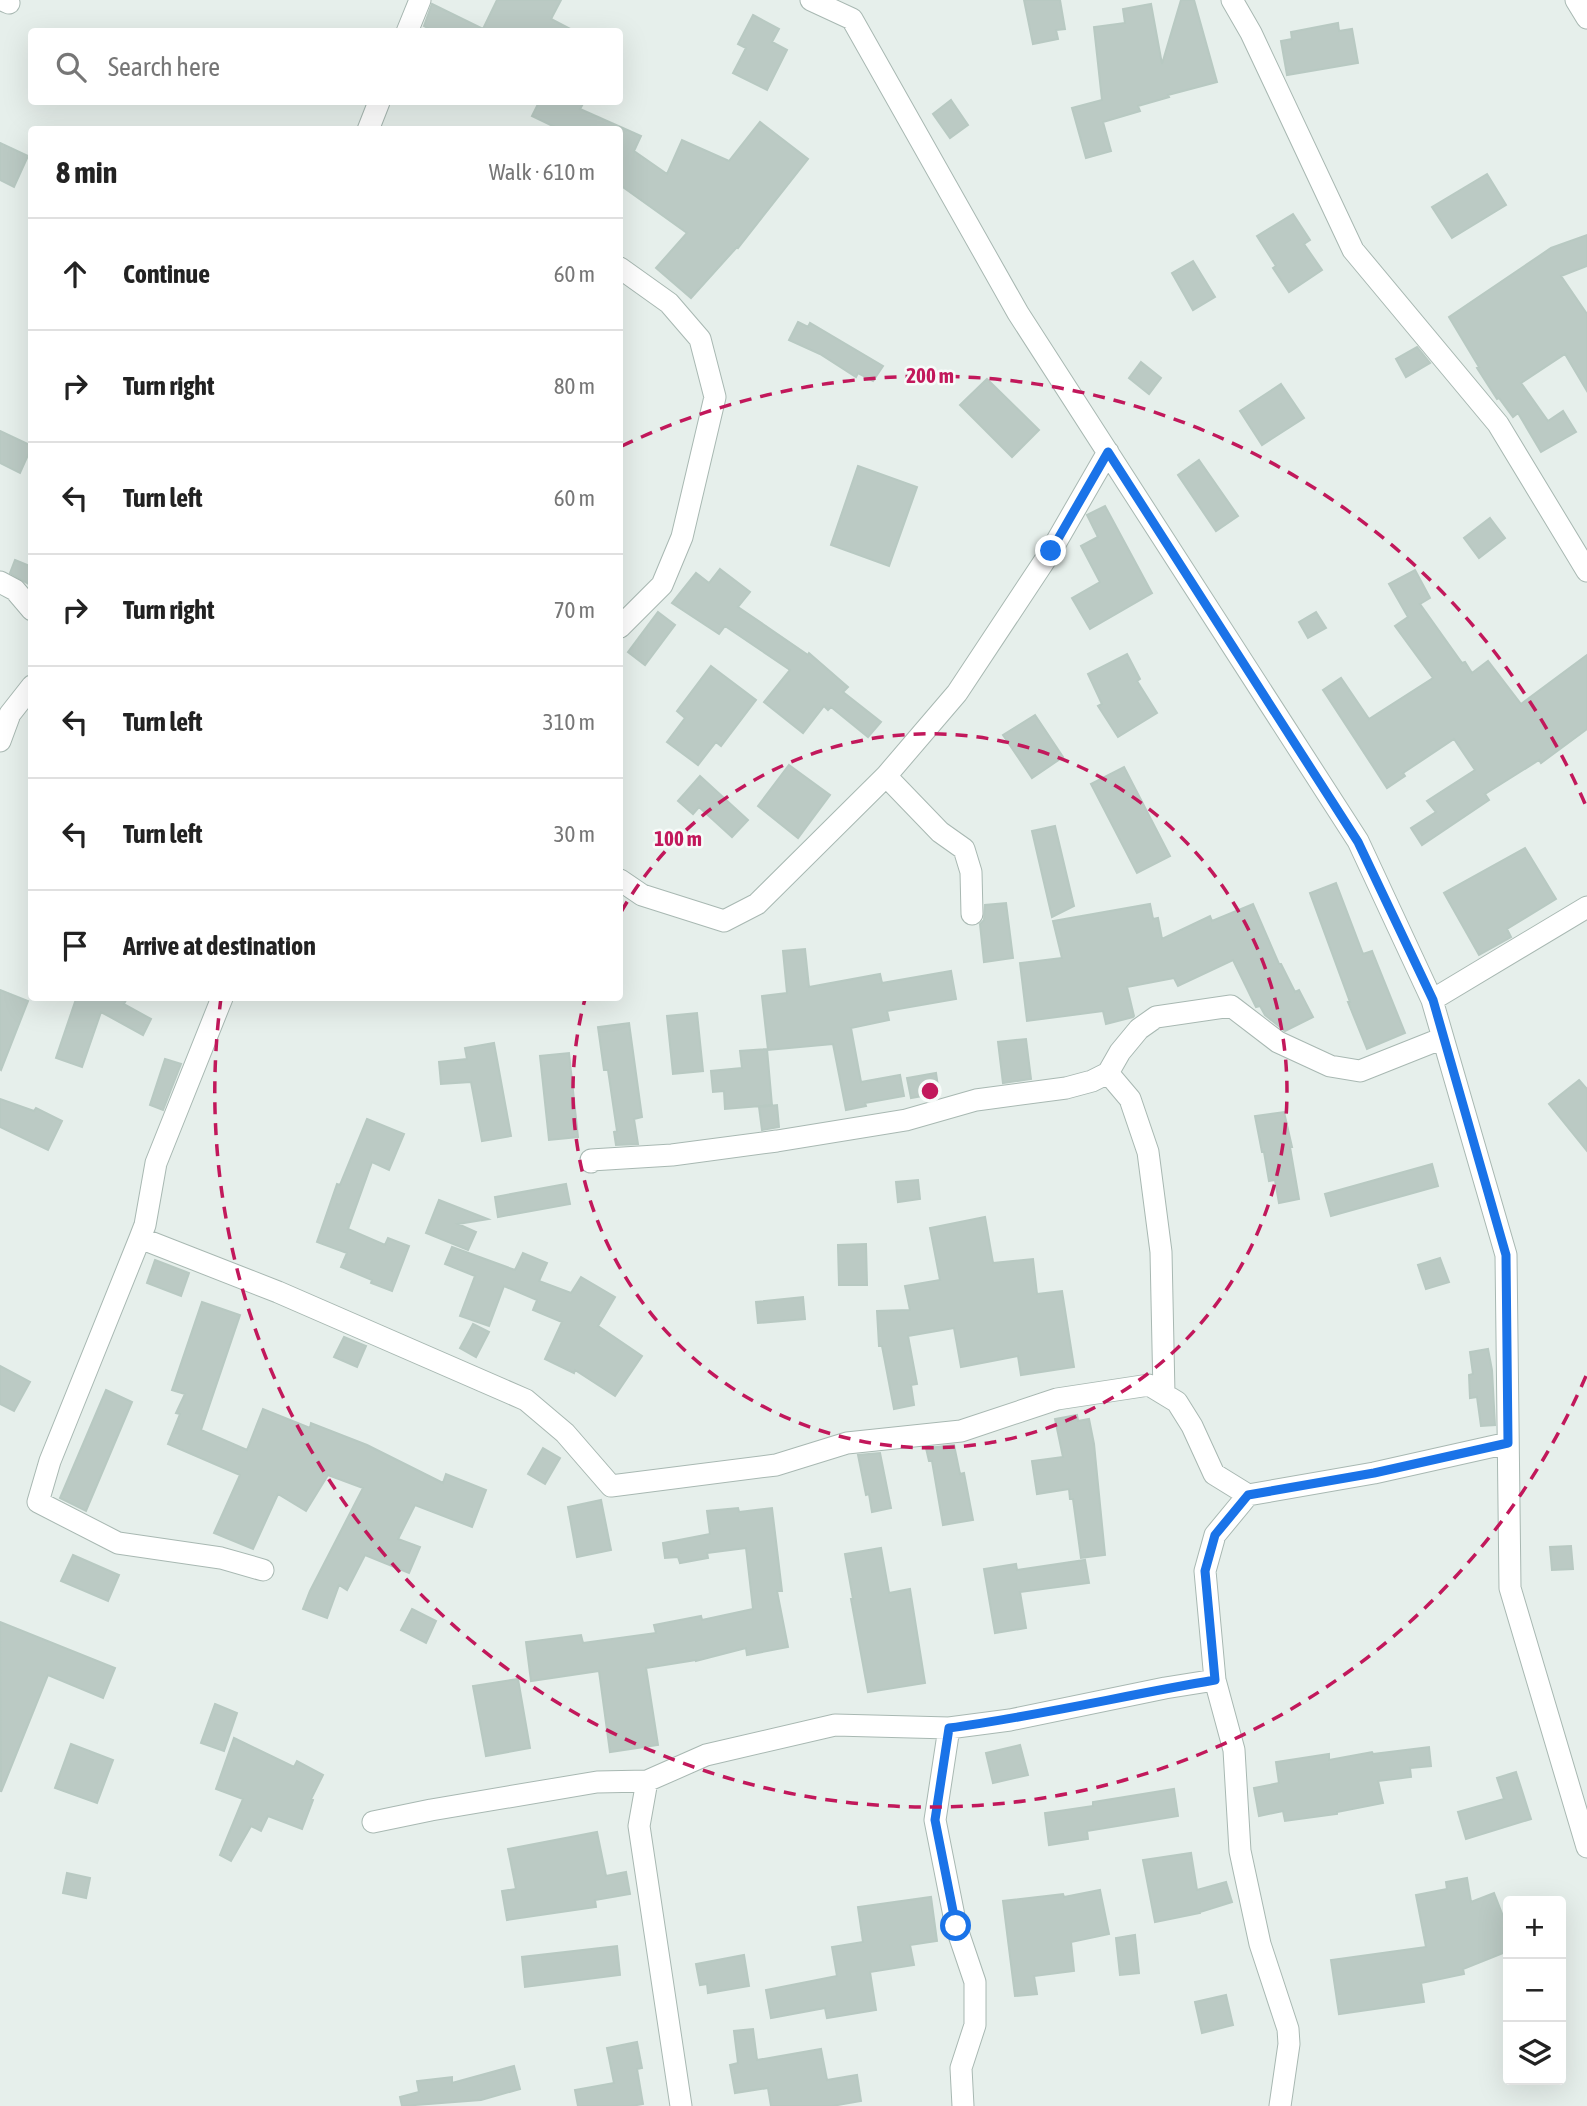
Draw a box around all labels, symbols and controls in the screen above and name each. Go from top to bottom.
search box [28,28,623,105]
icon: search [52,48,90,86]
text: Search here [108,52,220,82]
text: 8 min [56,155,117,189]
text: Walk · 610 m [489,159,595,185]
icon: ahead [56,255,94,293]
text: Continue [123,259,210,289]
text: 60 m [554,261,595,287]
text: 200 m [906,363,954,387]
icon: right [56,367,94,405]
text: Turn right [123,371,214,401]
text: 80 m [554,373,595,399]
icon: left [56,479,94,517]
text: Turn left [123,483,203,513]
text: 60 m [554,485,595,511]
route end [1035,535,1066,566]
icon: right [56,591,94,629]
text: Turn right [123,595,214,625]
text: 70 m [554,597,595,623]
icon: left [56,703,94,741]
text: Turn left [123,707,203,737]
text: 310 m [543,709,595,735]
icon: left [56,815,94,853]
text: Turn left [123,819,203,849]
text: 30 m [554,821,595,847]
text: 100 m [654,826,702,850]
icon: arrive [56,927,94,965]
text: Arrive at destination [123,931,316,961]
centre of rings [918,1079,942,1103]
map controls [1503,1896,1566,2085]
button: + [1503,1896,1566,1959]
route start [940,1910,971,1941]
button: − [1503,1959,1566,2022]
button: layers [1503,2022,1566,2085]

